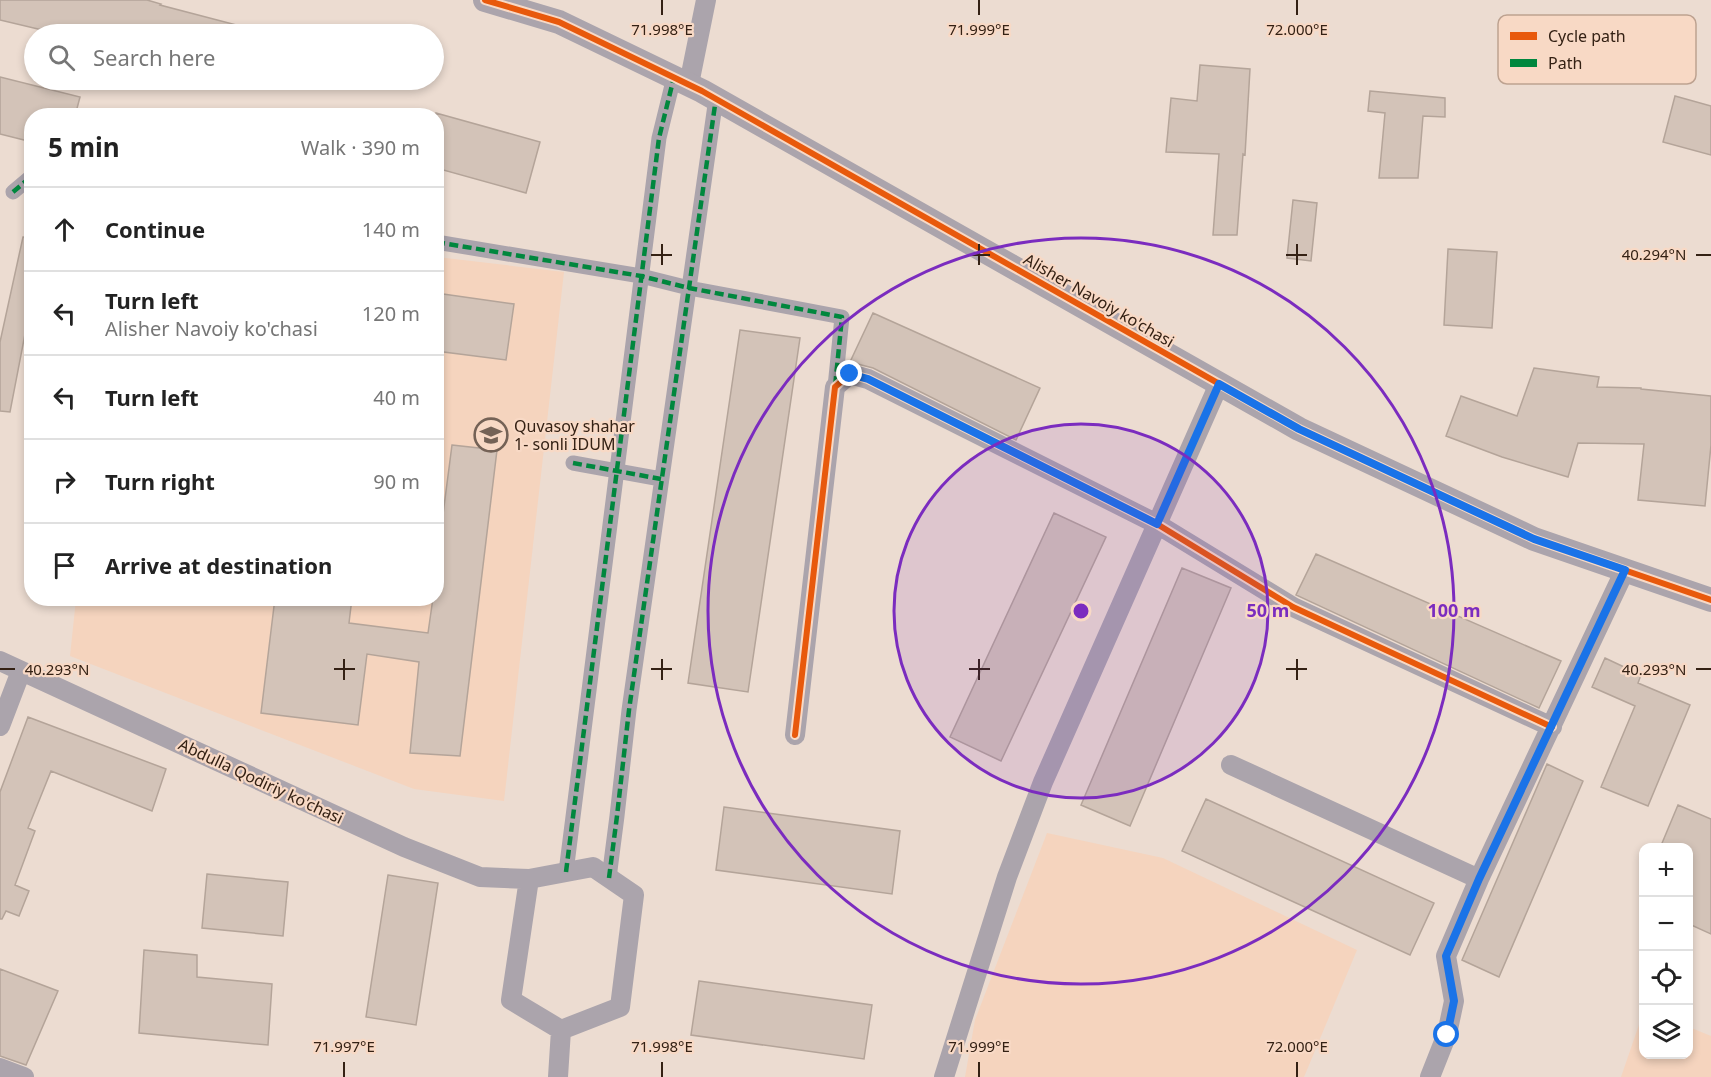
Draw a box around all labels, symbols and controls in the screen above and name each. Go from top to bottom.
legend [1498,15,1696,84]
text: 71.998°E [631,19,693,39]
text: 71.999°E [948,19,1010,39]
text: 72.000°E [1266,19,1328,39]
search box [24,24,444,90]
text: Cycle path [1548,25,1626,47]
icon: search [45,41,78,74]
text: Search here [93,42,215,72]
text: Path [1548,52,1582,74]
text: 5 min [48,129,120,165]
text: Walk · 390 m [301,134,420,161]
icon: ahead [48,213,81,246]
text: Continue [105,214,205,244]
text: 140 m [362,216,420,243]
text: 40.294°N [1622,244,1686,264]
street label: Alisher Navoiy ko'chasi [1020,248,1178,352]
text: Turn left [105,285,199,315]
icon: left [48,297,81,330]
text: 120 m [362,300,420,327]
text: Alisher Navoiy ko'chasi [105,315,318,342]
route end [836,360,862,386]
icon: left [48,381,81,414]
text: Turn left [105,382,199,412]
text: 40 m [373,384,420,411]
place label: Quvasoy shahar 1- sonli IDUM [514,415,635,455]
school or university icon: Quvasoy shahar 1- sonli IDUM [473,417,509,453]
icon: right [48,465,81,498]
text: Turn right [105,466,215,496]
text: 90 m [373,468,420,495]
icon: arrive [48,549,81,582]
text: Arrive at destination [105,550,332,580]
text: 50 m [1247,598,1289,622]
text: 100 m [1427,598,1481,622]
centre of rings [1071,601,1091,621]
text: 40.293°N [25,659,89,679]
text: 40.293°N [1622,659,1686,679]
street label: Abdulla Qodiriy ko'chasi [175,733,347,829]
map controls [1639,843,1693,1059]
button: + [1639,843,1693,897]
button: − [1639,897,1693,951]
button: locate [1639,951,1693,1005]
button: layers [1639,1005,1693,1059]
route start [1433,1021,1459,1047]
text: 71.997°E [313,1036,375,1056]
text: 71.998°E [631,1036,693,1056]
text: 71.999°E [948,1036,1010,1056]
text: 72.000°E [1266,1036,1328,1056]

